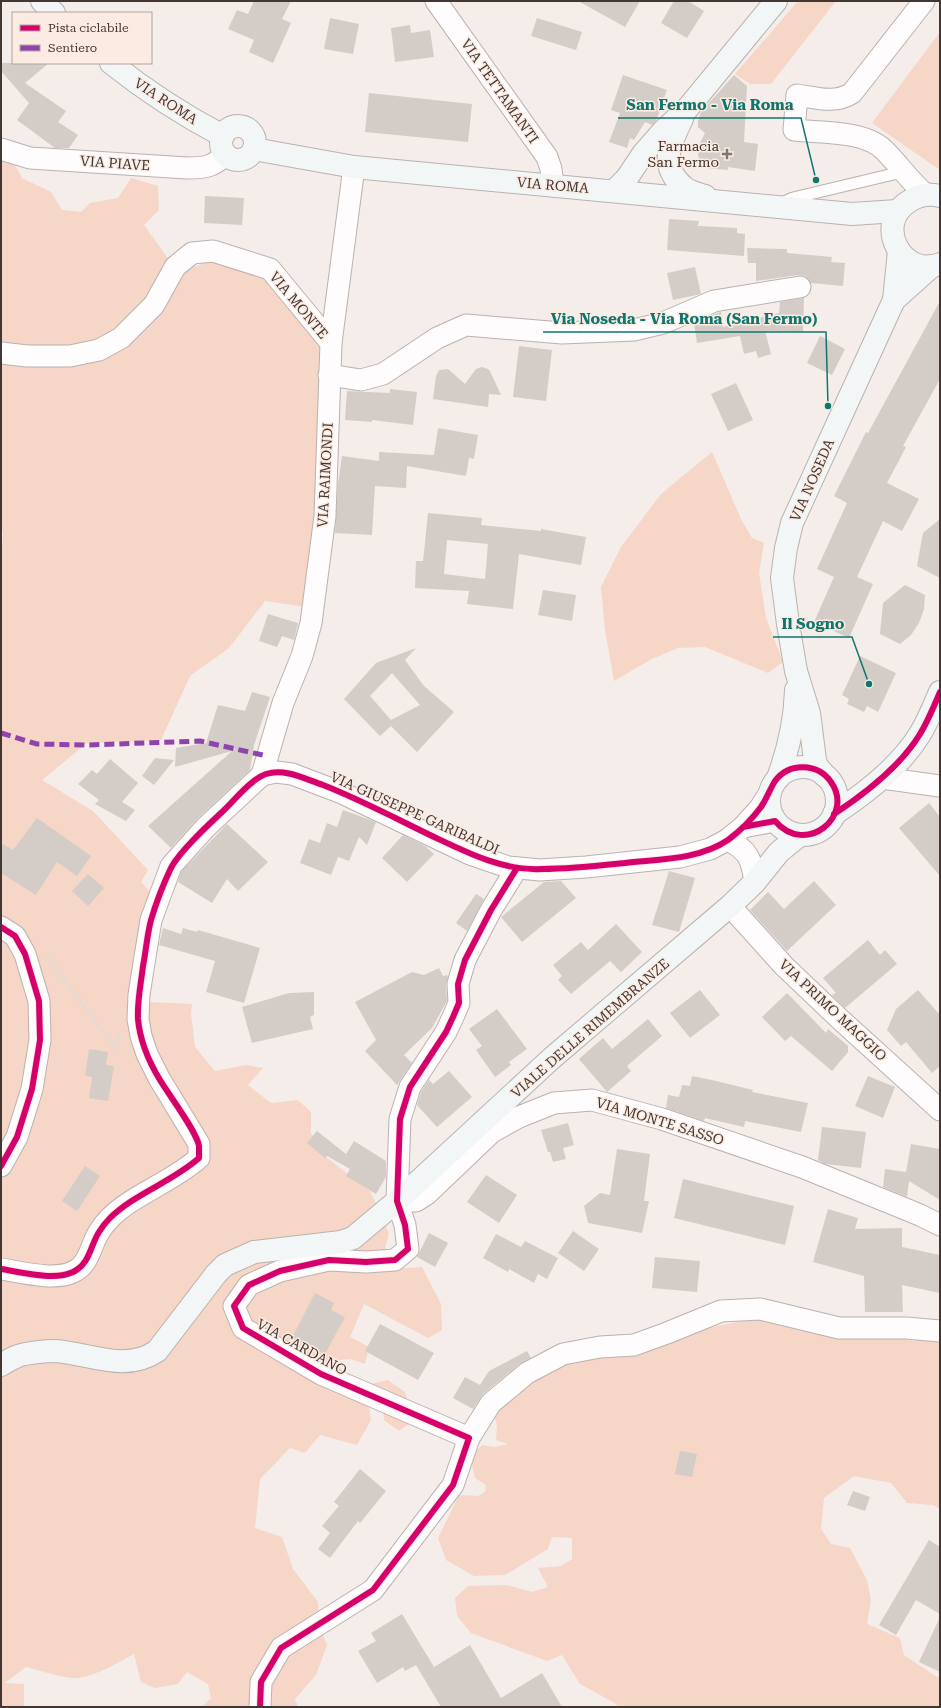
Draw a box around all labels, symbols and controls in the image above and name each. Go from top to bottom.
legend [12,12,152,64]
text: Pista ciclabile [48,21,129,35]
street label: VIA TETTAMANTI [458,36,542,146]
text: Sentiero [48,41,97,55]
street label: VIA ROMA [131,75,201,128]
callout: San Fermo - Via Roma [618,91,801,118]
text: San Fermo - Via Roma [626,96,794,114]
place label: Farmacia San Fermo [647,138,719,170]
marker: Farmacia San Fermo [722,149,732,159]
street label: VIA PIAVE [79,153,151,173]
street label: VIA ROMA [516,174,590,196]
street label: VIA MONTE [266,268,332,342]
callout: Via Noseda - Via Roma (San Fermo) [543,305,826,332]
text: Via Noseda - Via Roma (San Fermo) [551,310,817,328]
street label: VIA RAIMONDI [314,422,336,528]
street label: VIA NOSEDA [787,436,837,524]
callout: Il Sogno [773,610,852,637]
text: Il Sogno [781,615,845,633]
street label: VIA GIUSEPPE GARIBALDI [328,768,502,858]
street label: VIALE DELLE RIMEMBRANZE [508,955,672,1101]
street label: VIA PRIMO MAGGIO [776,956,890,1064]
street label: VIA MONTE SASSO [594,1094,726,1148]
street label: VIA CARDANO [254,1316,350,1378]

